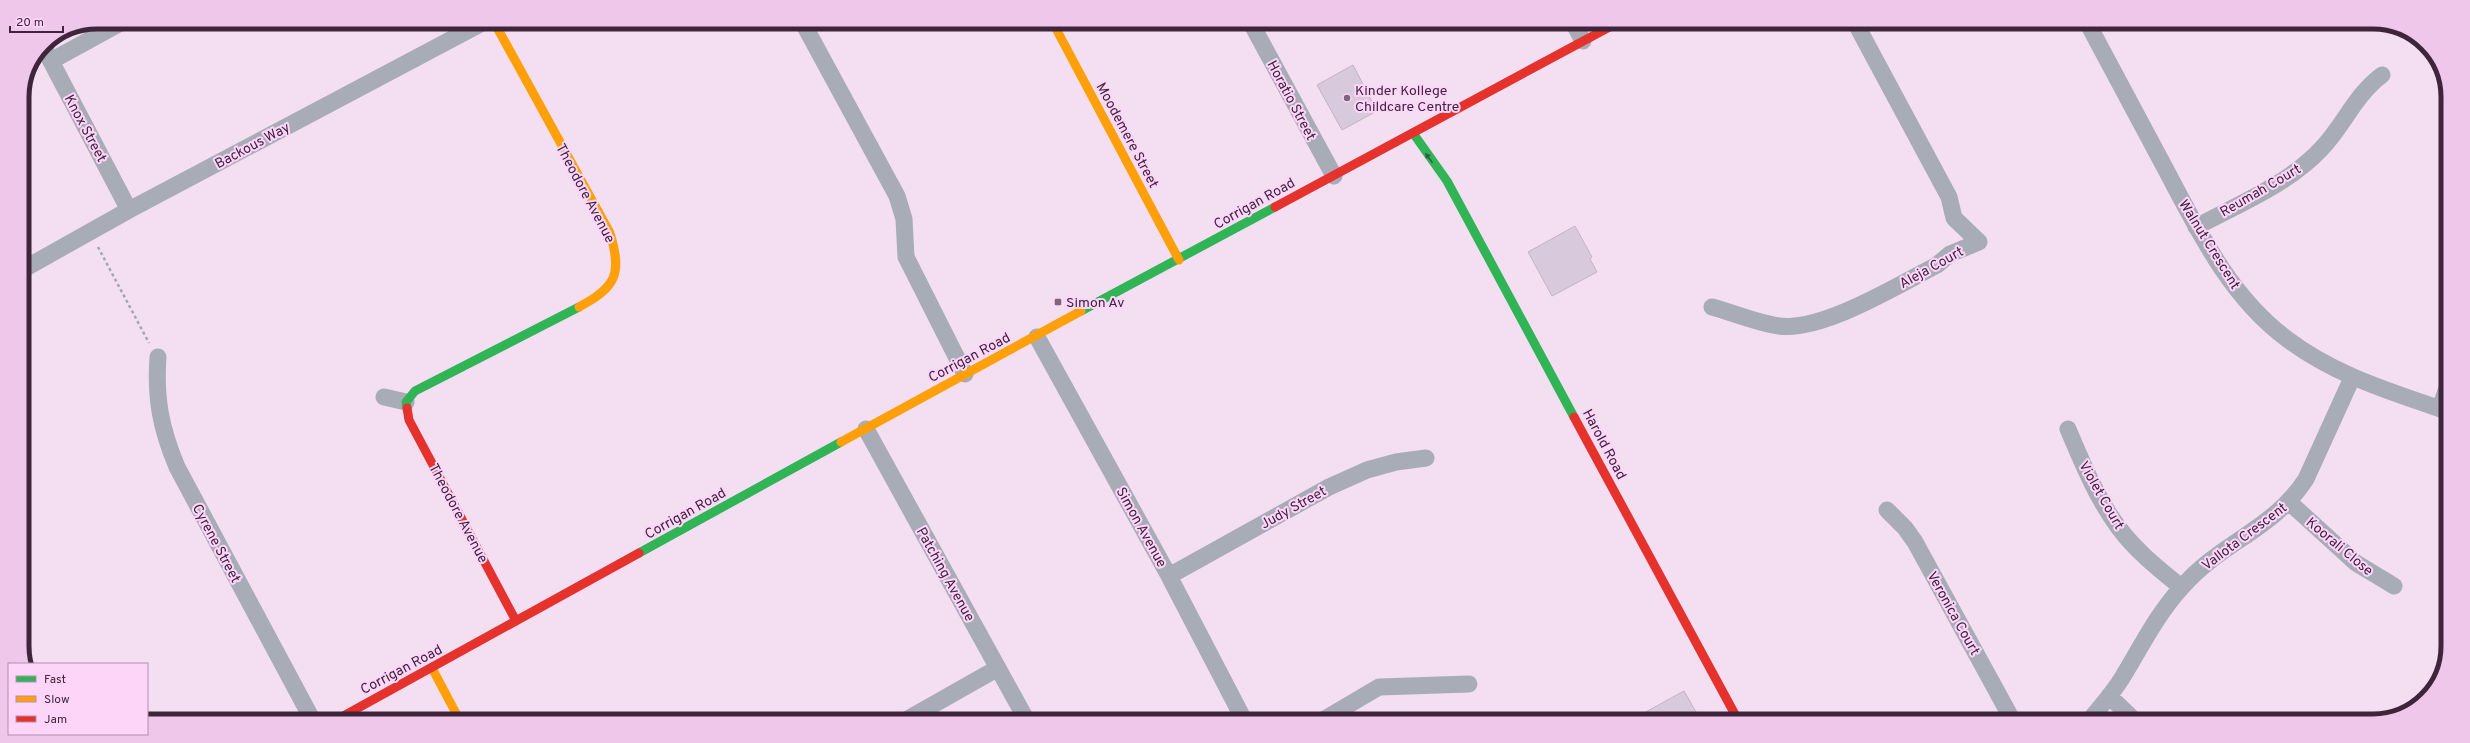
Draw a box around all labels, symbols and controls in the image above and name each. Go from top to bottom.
scale bar [10,8,63,34]
text: 20 m [16,15,44,31]
street label: Horatio Street [1262,58,1319,144]
street label: Moodemere Street [1092,80,1162,191]
place label: Kinder Kollege Childcare Centre [1355,83,1459,116]
street label: Knox Street [60,92,110,165]
marker: Kinder Kollege Childcare Centre [1342,93,1352,103]
street label: Backous Way [212,119,293,173]
street label: Theodore Avenue [551,141,618,246]
one-way arrow [1425,152,1433,163]
street label: Reumah Court [2217,161,2304,221]
street label: Corrigan Road [1211,175,1298,234]
street label: Walnut Crescent [2174,197,2243,293]
street label: Aleja Court [1897,244,1967,293]
place label: Simon Av [1066,295,1124,312]
marker: Simon Av [1053,297,1063,307]
street label: Corrigan Road [926,330,1014,387]
street label: Harold Road [1578,407,1629,483]
street label: Violet Court [2074,459,2127,533]
street label: Theodore Avenue [424,461,491,566]
street label: Judy Street [1258,483,1330,533]
street label: Corrigan Road [642,485,729,544]
street label: Simon Avenue [1112,485,1170,571]
street label: Vallota Crescent [2199,500,2291,575]
street label: Cyrene Street [188,501,244,586]
street label: Koorali Close [2302,514,2376,580]
street label: Patching Avenue [912,525,978,625]
street label: Veronica Court [1923,569,1983,659]
street label: Corrigan Road [358,642,446,699]
legend [8,663,148,735]
text: Fast [44,672,66,688]
text: Slow [44,692,70,708]
text: Jam [44,712,67,728]

